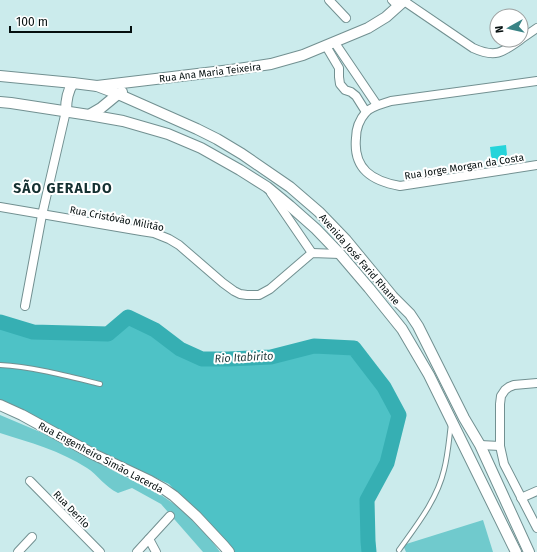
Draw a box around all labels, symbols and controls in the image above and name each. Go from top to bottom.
scale bar [10,8,131,34]
north arrow [489,8,529,48]
text: 100 m [16,15,48,29]
text: N [493,25,507,34]
street label: Rua Ana Maria Teixeira [159,61,262,85]
street label: Rua Jorge Morgan da Costa [403,152,525,182]
district label: SÃO GERALDO [13,179,113,197]
street label: Rua Cristóvão Militão [69,204,165,234]
street label: Avenida José Farid Rhame [316,212,402,308]
water label: Rio Itabirito [214,349,274,366]
street label: Rua Engenheiro Simão Lacerda [36,420,165,496]
street label: Rua Derilo [51,489,92,531]

